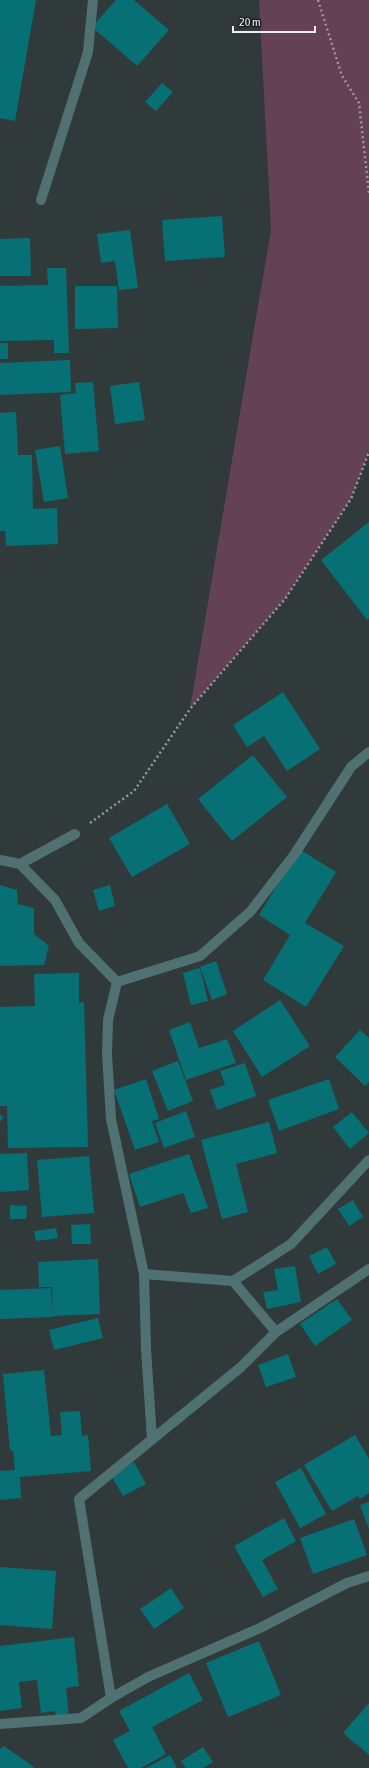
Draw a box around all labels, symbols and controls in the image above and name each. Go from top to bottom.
scale bar [233,8,315,34]
text: 20 m [239,15,261,29]

